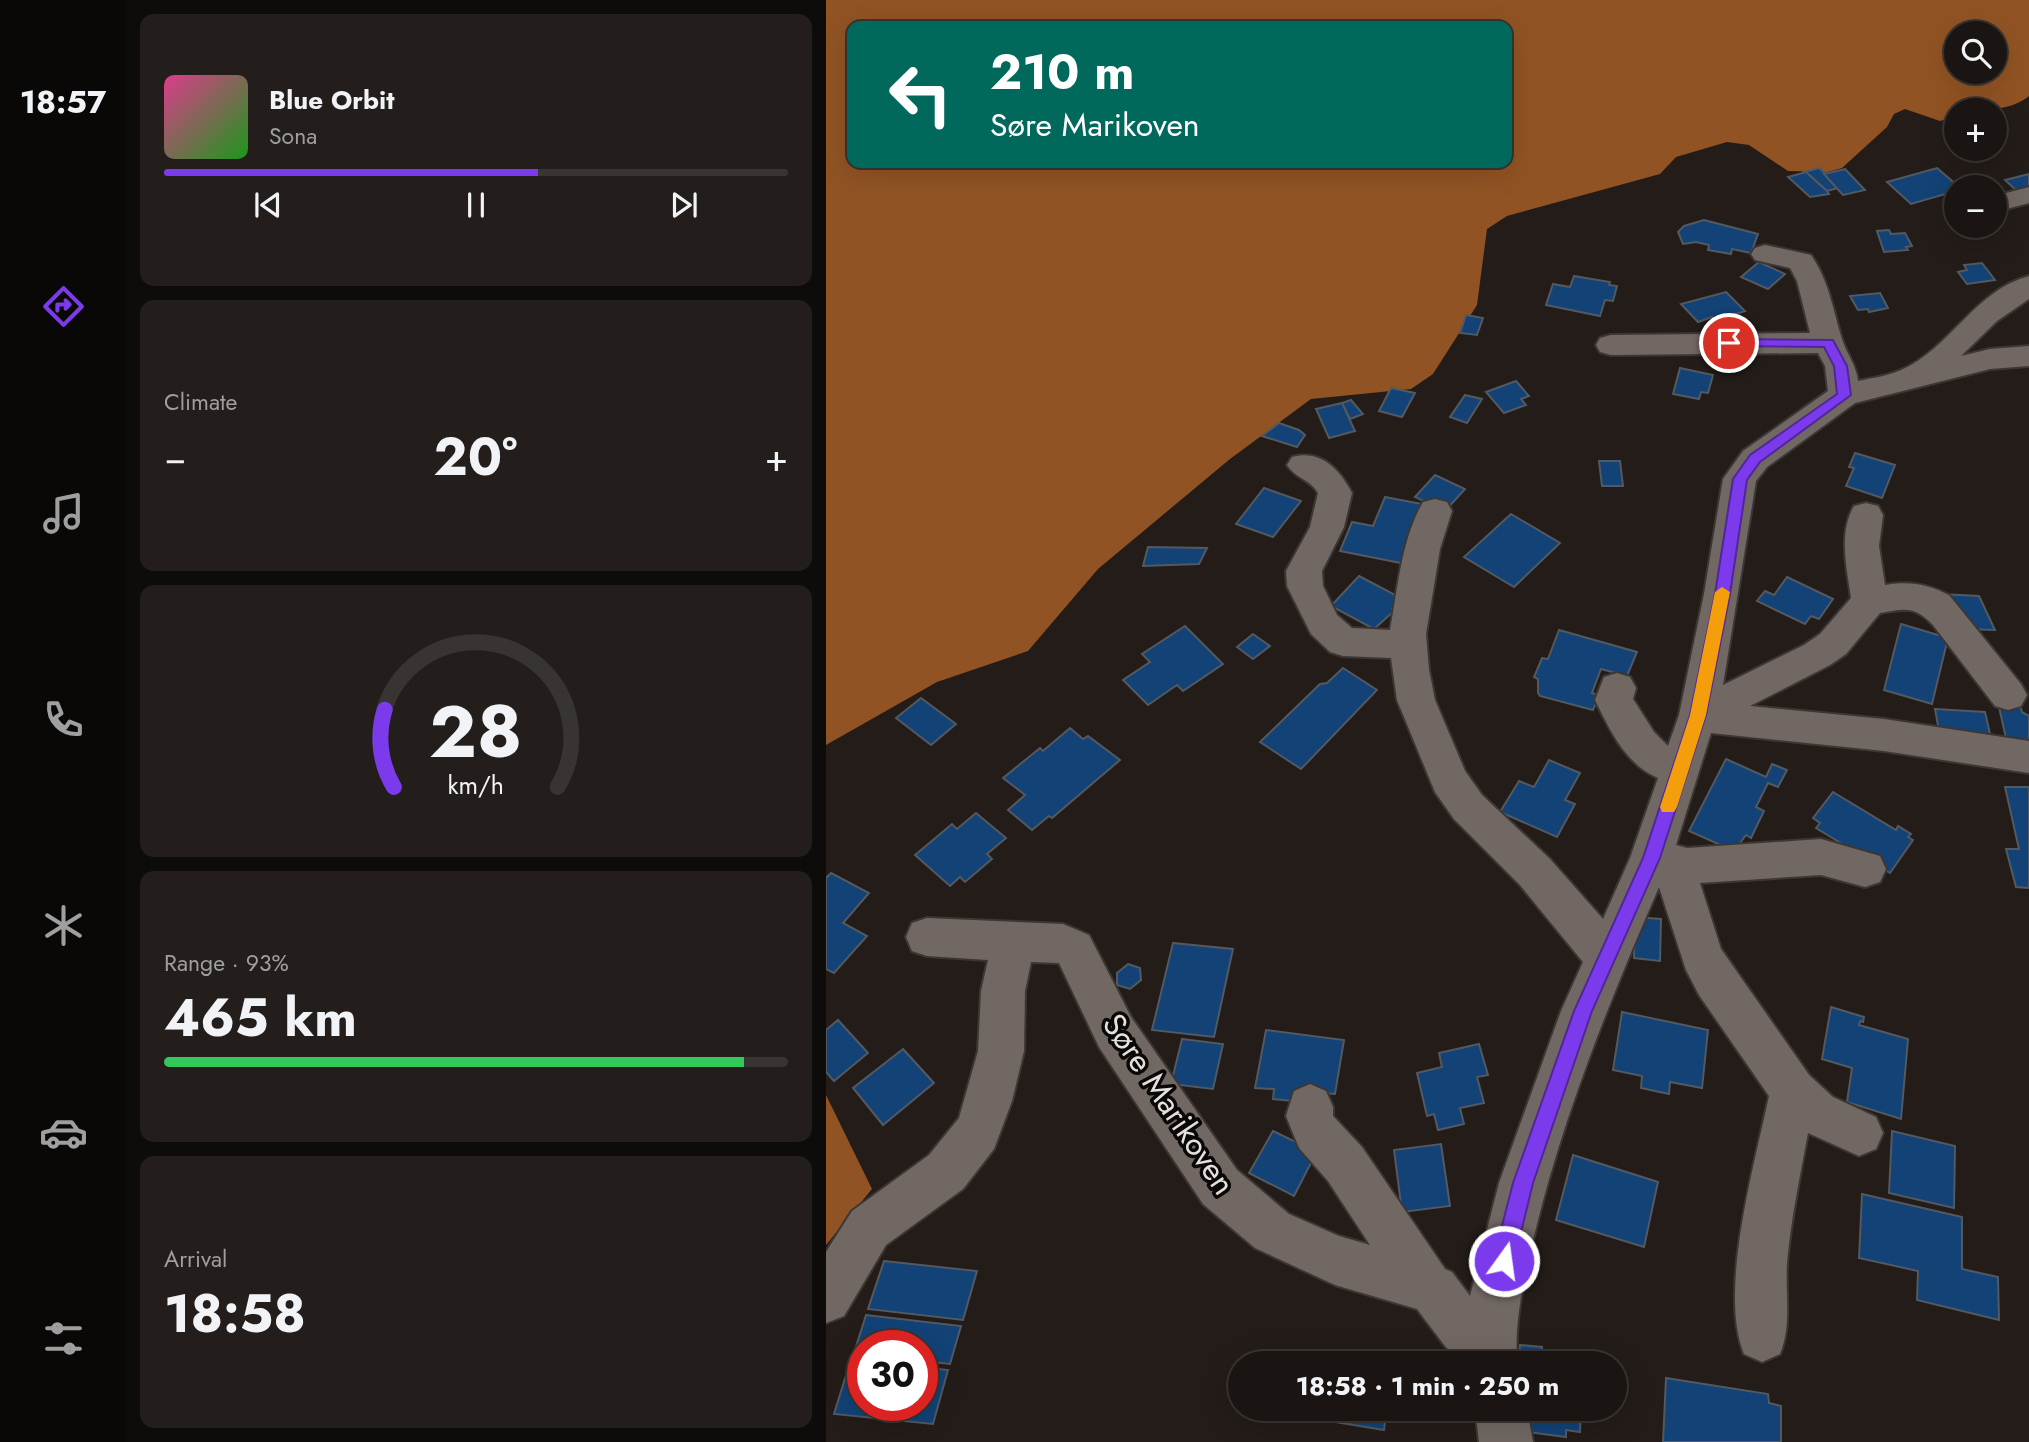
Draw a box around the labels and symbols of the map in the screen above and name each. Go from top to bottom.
pin [1699,313,1759,373]
street label: Søre Marikoven [1091,1004,1247,1204]
position arrow [1467,1224,1541,1298]
speed limit sign: 30 [847,1330,938,1421]

